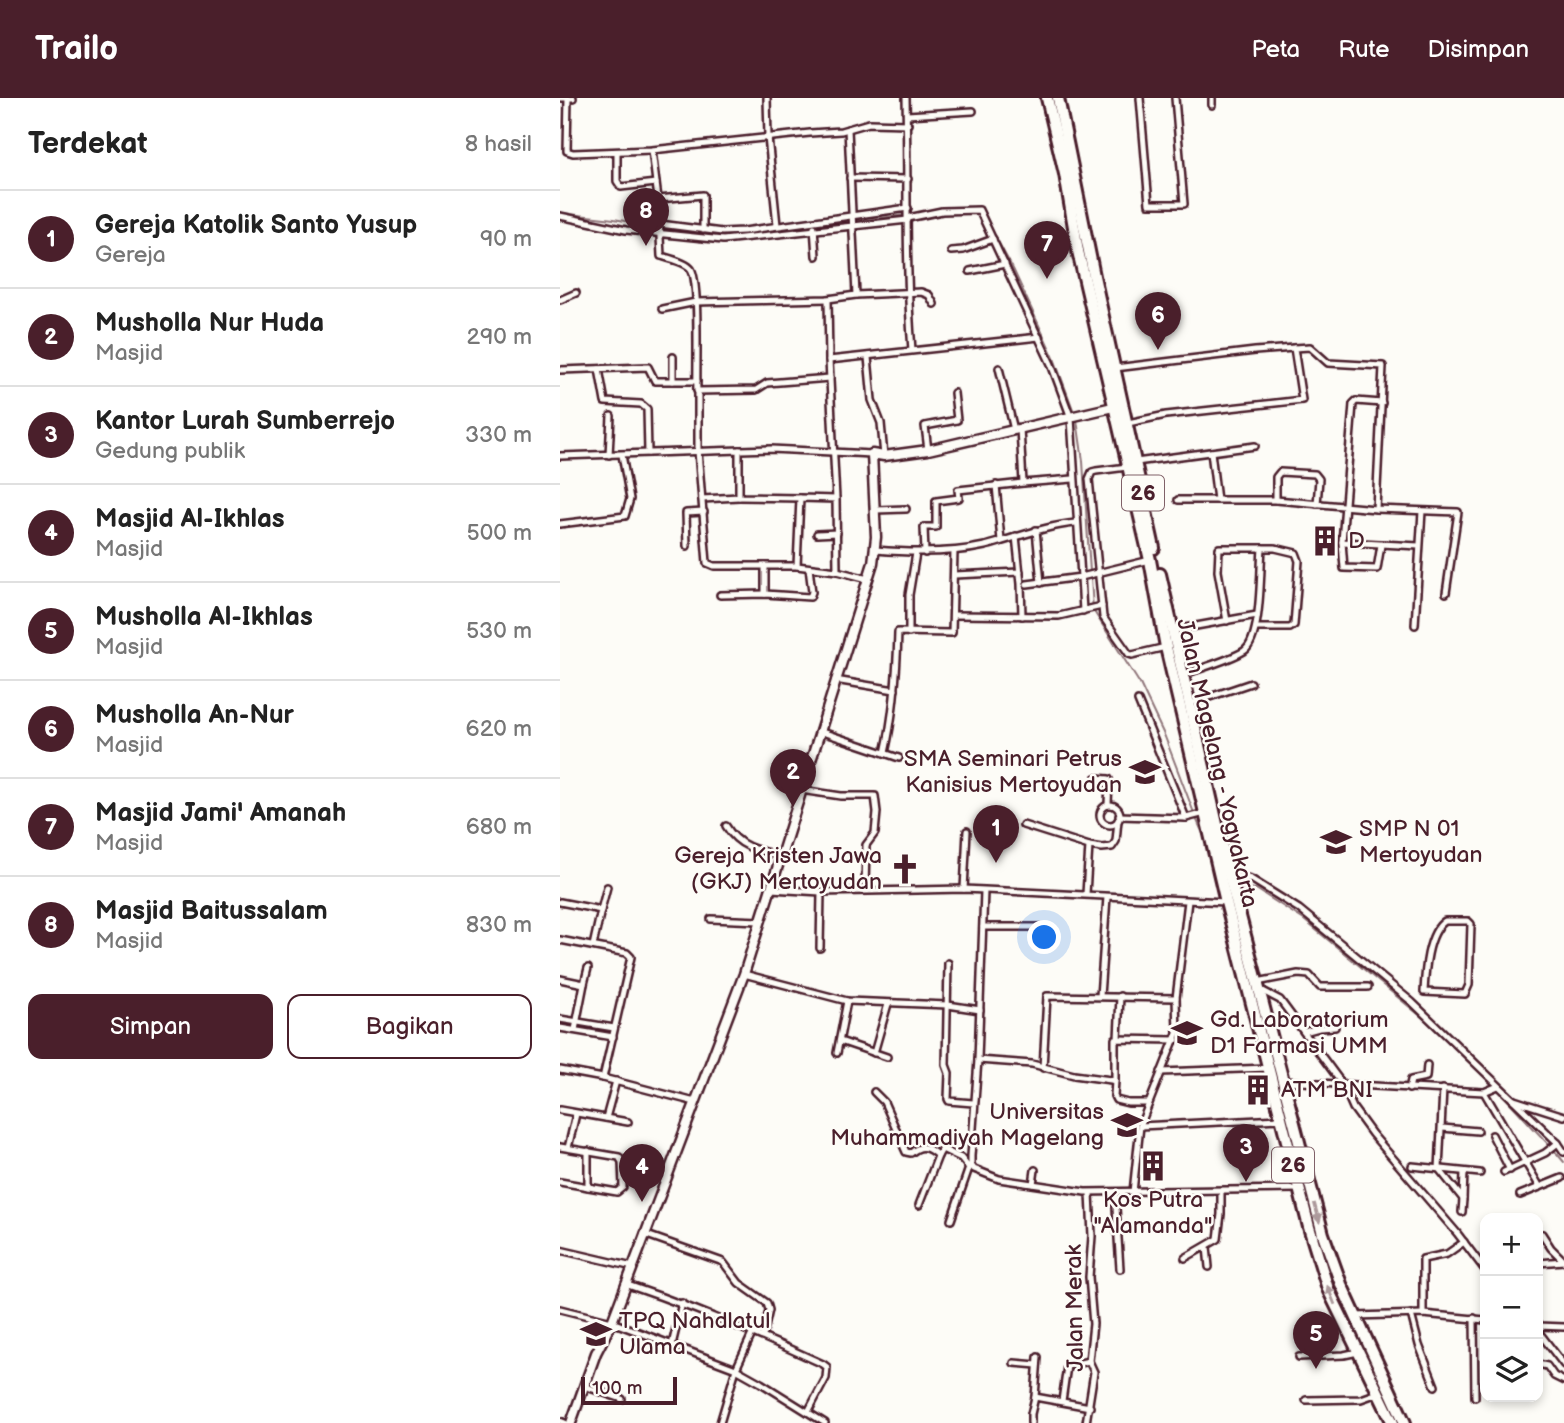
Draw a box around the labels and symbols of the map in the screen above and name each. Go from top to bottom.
pin: 8 [623,188,669,246]
pin: 7 [1024,221,1070,279]
pin: 6 [1135,292,1181,350]
road number: 26 [1122,476,1164,510]
building icon: D [1308,524,1342,558]
place label: D [1348,527,1365,555]
street label: Jalan Magelang - Yogyakarta [1170,616,1264,910]
place label: SMA Seminari Petrus Kanisius Mertoyudan [904,745,1122,799]
pin: 2 [770,749,816,807]
school or university icon: SMA Seminari Petrus Kanisius Mertoyudan [1128,755,1162,789]
pin: 1 [973,805,1019,863]
place label: SMP N 01 Mertoyudan [1359,815,1483,869]
school or university icon: SMP N 01 Mertoyudan [1319,825,1353,859]
place label: Gereja Kristen Jawa (GKJ) Mertoyudan [674,842,882,896]
church icon: Gereja Kristen Jawa (GKJ) Mertoyudan [888,852,922,886]
your location [1027,920,1061,954]
place label: Gd. Laboratorium D1 Farmasi UMM [1210,1006,1389,1060]
school or university icon: Gd. Laboratorium D1 Farmasi UMM [1170,1016,1204,1050]
building icon: ATM BNI [1241,1073,1275,1107]
place label: ATM BNI [1281,1076,1373,1104]
place label: Universitas Muhammadiyah Magelang [830,1098,1104,1152]
school or university icon: Universitas Muhammadiyah Magelang [1110,1108,1144,1142]
pin: 3 [1223,1124,1269,1182]
pin: 4 [619,1144,665,1202]
road number: 26 [1272,1148,1314,1182]
building icon: Kos Putra "Alamanda" [1136,1149,1170,1183]
place label: Kos Putra "Alamanda" [1093,1186,1213,1240]
one-way arrow [1313,1202,1323,1223]
street label: Jalan Merak [1060,1243,1090,1372]
one-way arrow [1326,1285,1337,1306]
place label: TPQ Nahdlatul Ulama [619,1307,770,1361]
pin: 5 [1293,1311,1339,1369]
school or university icon: TPQ Nahdlatul Ulama [579,1317,613,1351]
scale bar [581,1374,677,1406]

